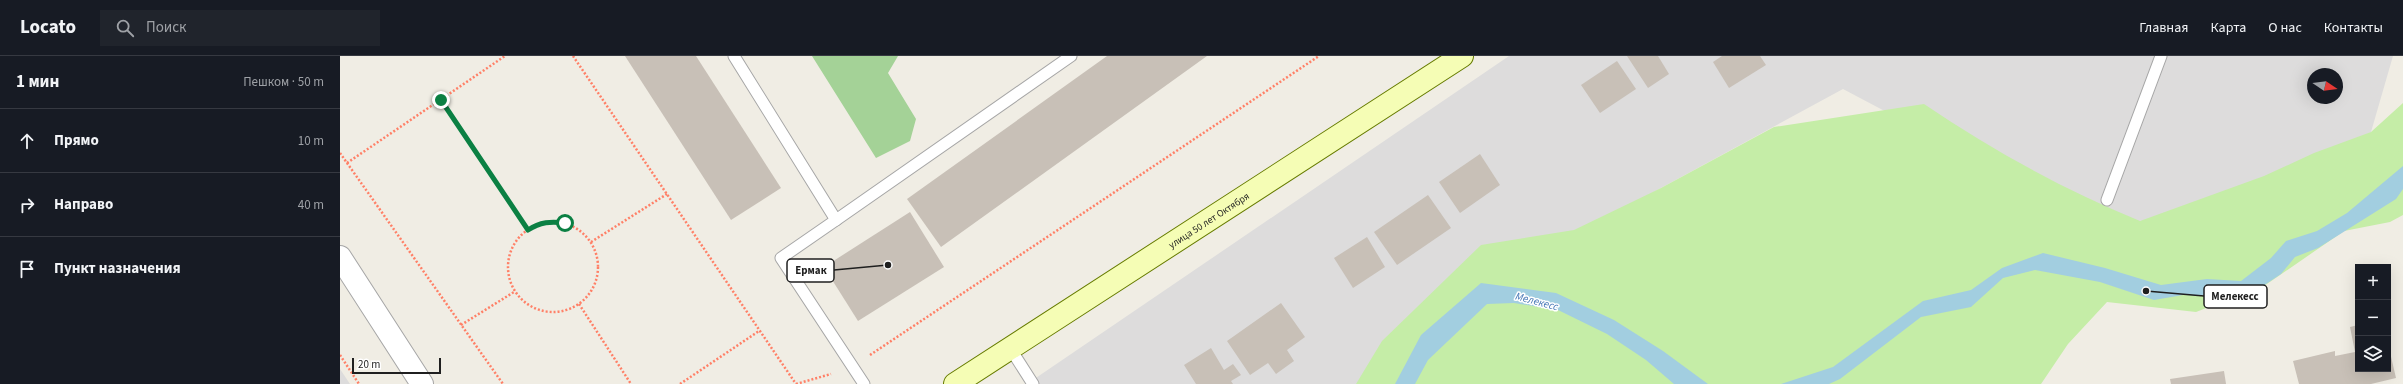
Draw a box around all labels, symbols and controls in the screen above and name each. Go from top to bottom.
search box [100,10,380,46]
text: Locato [20,14,76,41]
icon: search [114,17,136,39]
text: Поиск [146,17,187,38]
text: Главная [2139,18,2188,38]
text: Карта [2210,18,2246,38]
text: О нас [2268,18,2302,38]
text: Контакты [2324,18,2383,38]
north arrow [2307,68,2343,104]
text: 1 мин [16,70,59,94]
text: Пешком · 50 m [243,73,324,91]
route end [432,91,450,109]
icon: ahead [16,130,38,152]
text: Прямо [54,130,99,151]
text: 10 m [298,132,324,150]
street label: улица 50 лет Октября [1166,189,1252,252]
icon: right [16,194,38,216]
text: Направо [54,194,113,215]
text: 40 m [298,196,324,214]
route start [556,214,574,232]
icon: arrive [16,258,38,280]
text: Пункт назначения [54,258,181,279]
callout: Ермак [787,259,834,282]
text: Ермак [795,263,827,278]
map controls [2355,264,2391,372]
button: + [2355,264,2391,300]
callout: Мелекесс [2204,285,2267,308]
water label: Мелекесс [1514,289,1560,314]
text: Мелекесс [2211,289,2259,304]
button: − [2355,300,2391,336]
button: layers [2355,336,2391,372]
scale bar [352,356,441,375]
text: 20 m [358,357,380,372]

